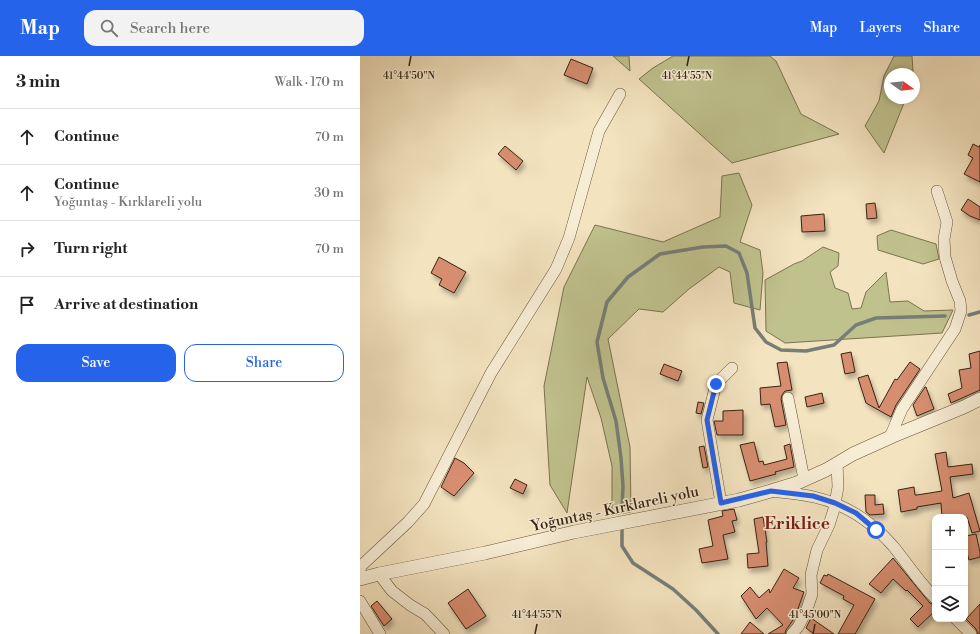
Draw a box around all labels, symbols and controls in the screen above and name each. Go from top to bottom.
search box [84,10,364,46]
text: Map [20,16,60,40]
icon: search [98,17,120,39]
text: Search here [130,19,210,38]
text: Map [810,19,837,37]
text: Layers [859,19,902,37]
text: Share [924,19,960,37]
north arrow [884,68,920,104]
text: 41°44'50"N [383,70,435,82]
text: 41°44'55"N [662,70,713,82]
text: 3 min [16,71,60,93]
text: Walk · 170 m [274,74,344,90]
icon: ahead [16,126,38,148]
text: Continue [54,127,119,146]
text: 70 m [315,129,344,145]
text: Continue [54,175,119,194]
icon: ahead [16,182,38,204]
text: 30 m [314,185,344,201]
text: Yoğuntaş - Kırklareli yolu [54,194,202,210]
icon: right [16,238,38,260]
text: Turn right [54,239,128,258]
text: 70 m [315,241,344,257]
icon: arrive [16,294,38,316]
text: Arrive at destination [54,295,198,314]
button: Save [16,344,176,382]
button: Share [184,344,344,382]
route end [707,375,725,393]
street label: Yoğuntaş - Kırklareli yolu [528,482,701,536]
district label: Eriklice [764,513,830,535]
map controls [932,514,968,622]
button: + [932,514,968,550]
route start [867,521,885,539]
button: − [932,550,968,586]
button: layers [932,586,968,622]
text: 41°44'55"N [512,609,563,621]
text: 41°45'00"N [789,609,842,621]

